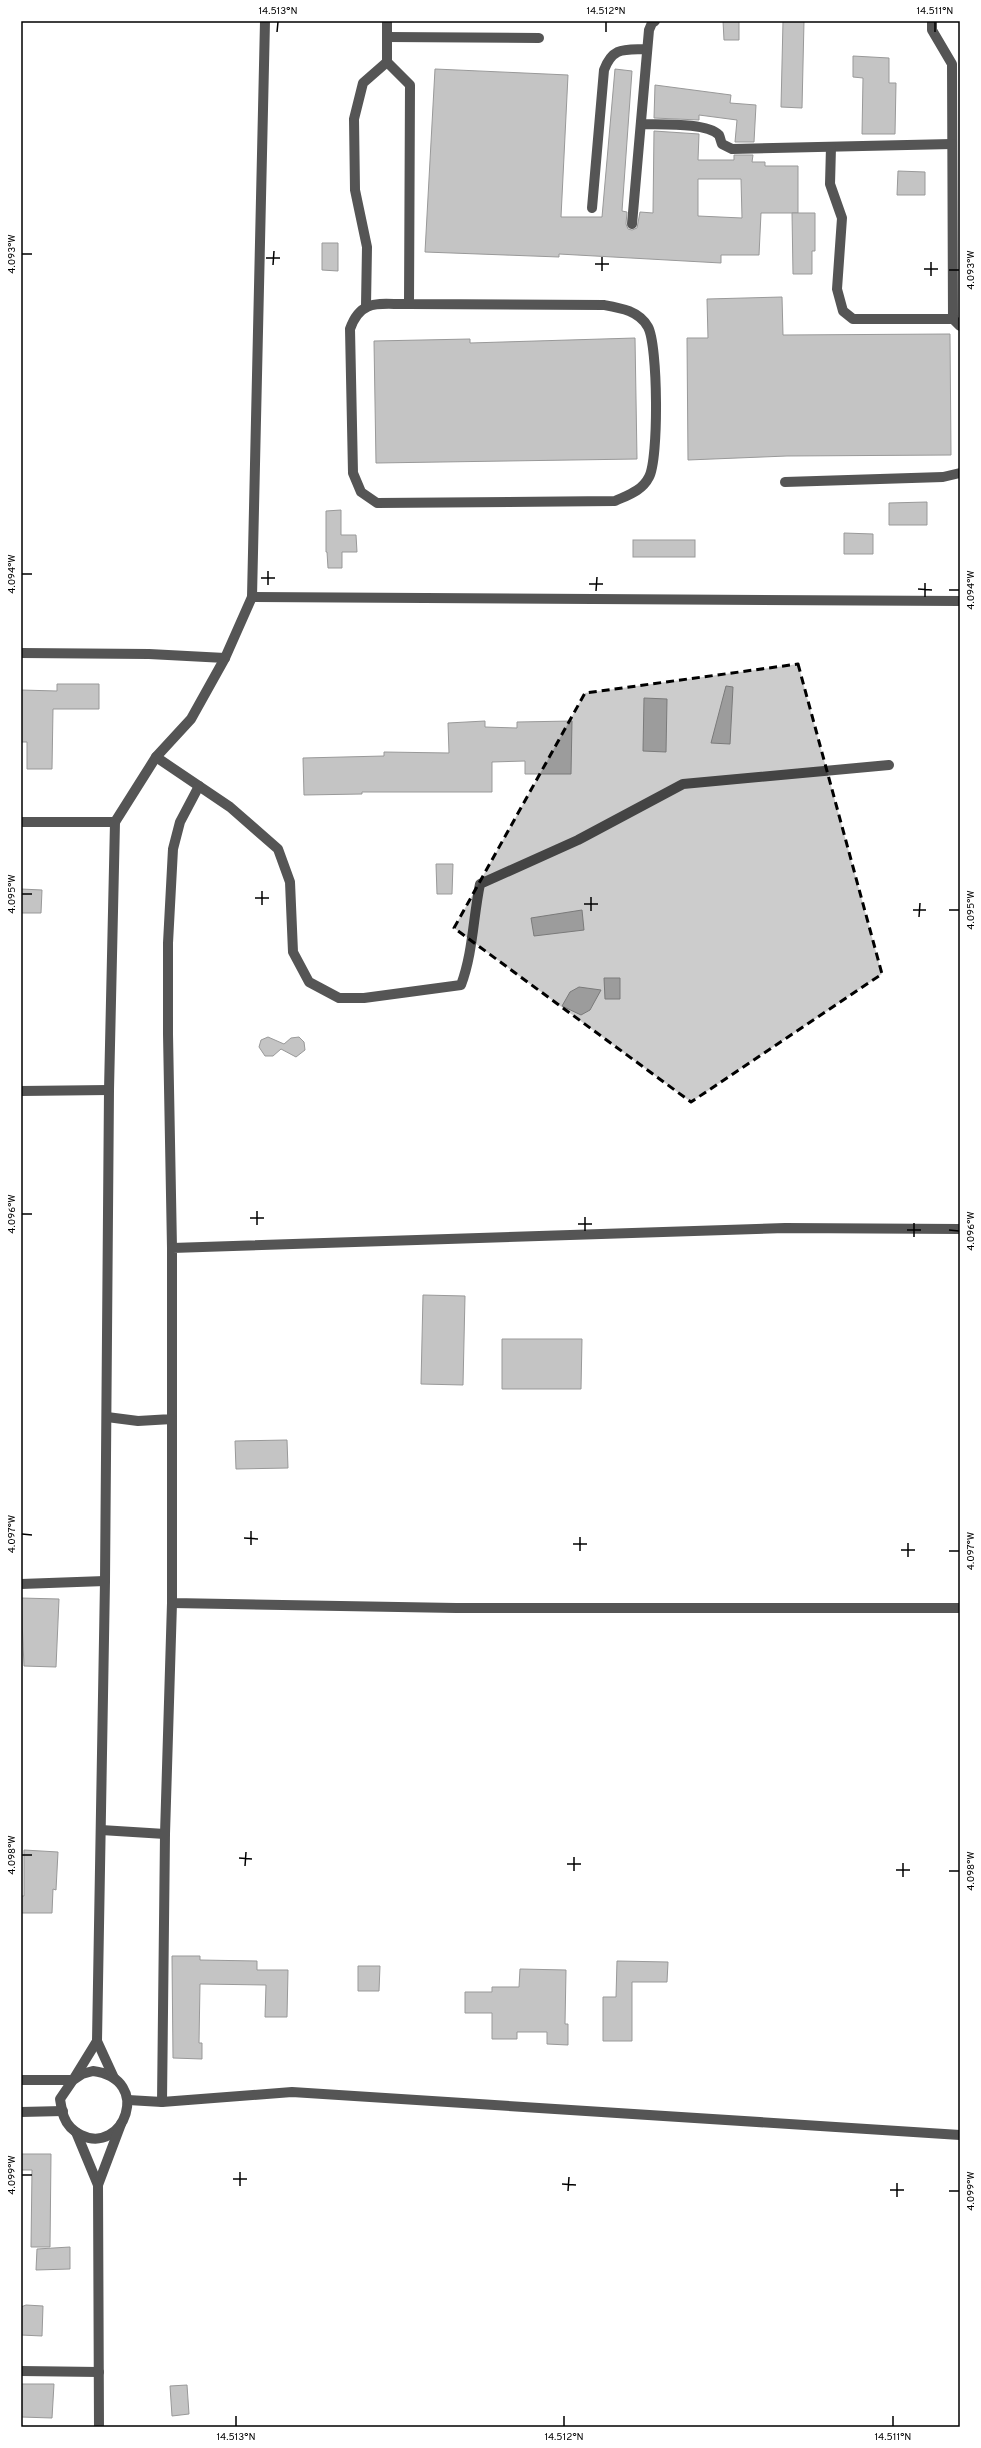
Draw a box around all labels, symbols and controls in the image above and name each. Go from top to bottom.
text: 14.513°N [258,5,298,18]
text: 14.512°N [586,5,626,18]
text: 14.511°N [917,5,953,18]
text: 4.093°W [6,234,19,274]
text: 4.093°W [965,250,978,290]
text: 4.094°W [6,554,19,594]
text: 4.094°W [965,570,978,610]
text: 4.095°W [6,874,19,914]
text: 4.095°W [965,890,978,930]
text: 4.096°W [6,1194,19,1234]
text: 4.096°W [965,1211,978,1251]
text: 4.097°W [6,1515,19,1553]
text: 4.097°W [965,1532,978,1570]
text: 4.098°W [6,1835,19,1875]
text: 4.098°W [965,1851,978,1891]
text: 4.099°W [6,2155,19,2195]
text: 4.099°W [965,2171,978,2211]
text: 14.513°N [216,2431,256,2444]
text: 14.512°N [544,2431,584,2444]
text: 14.511°N [875,2431,911,2444]

